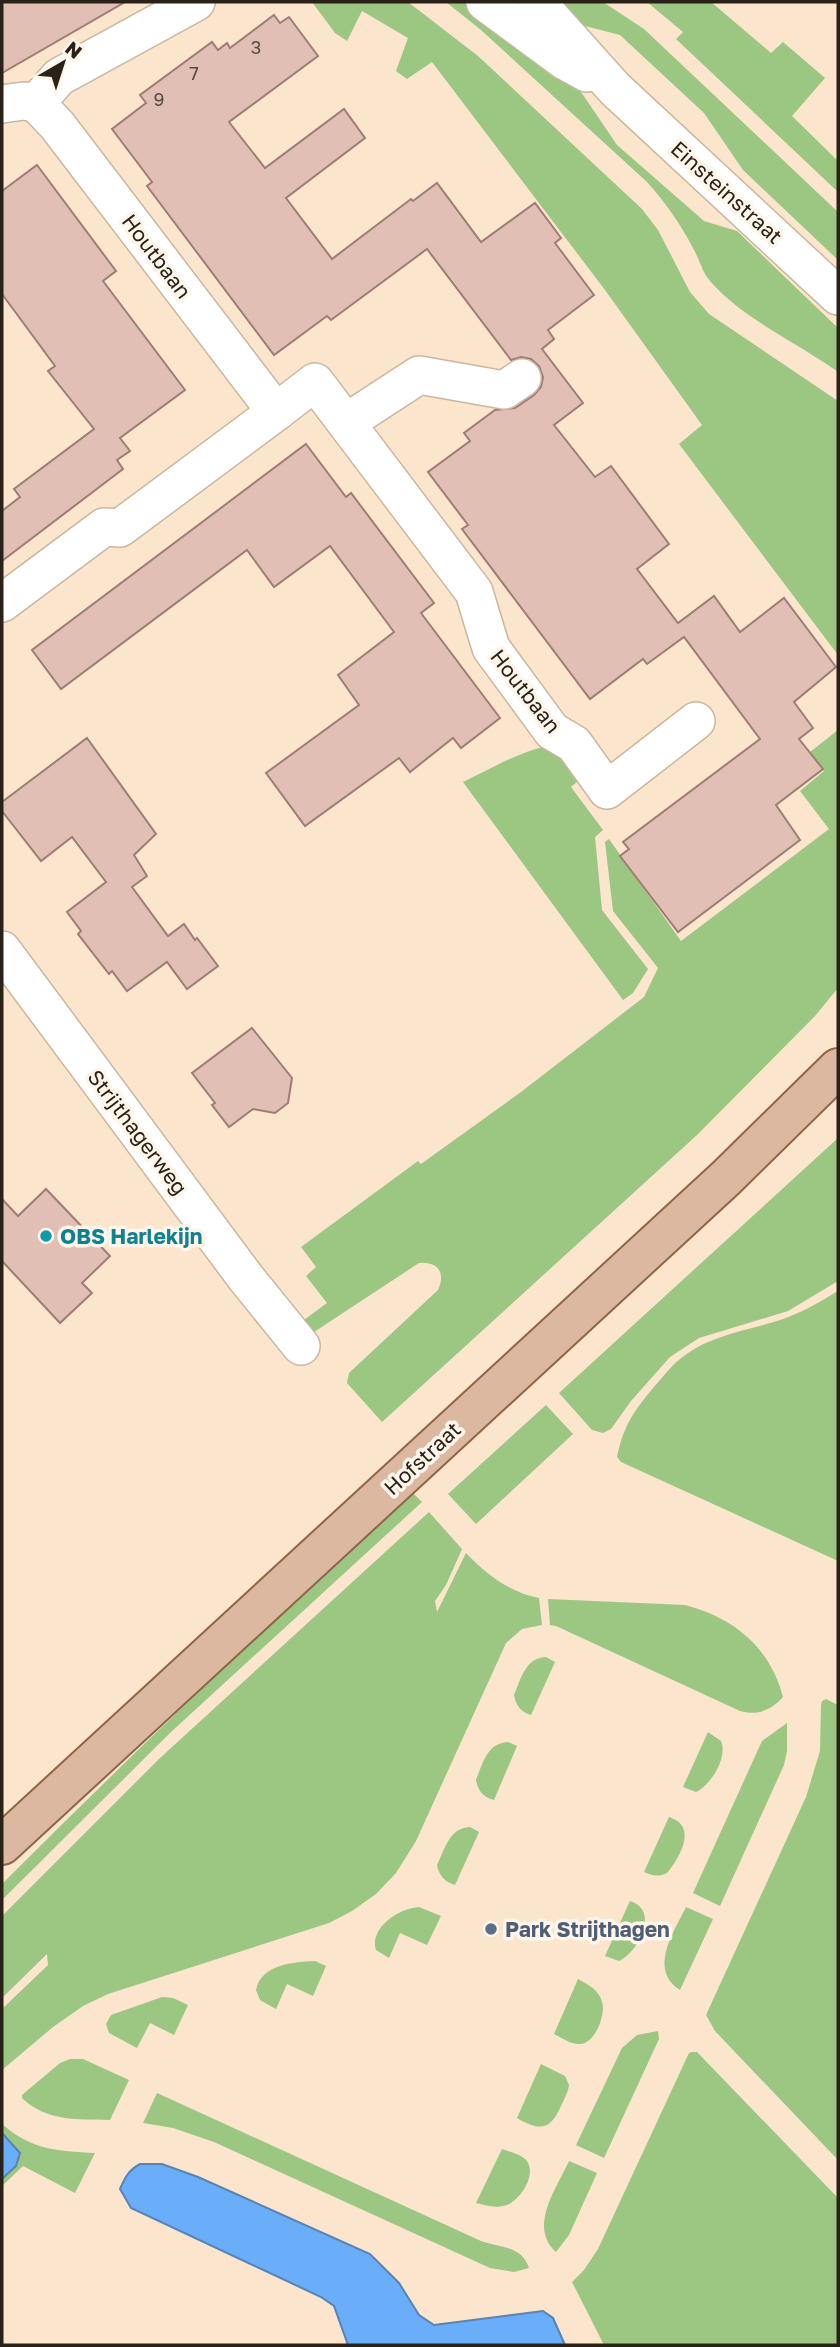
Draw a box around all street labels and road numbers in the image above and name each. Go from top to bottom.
street label: Einsteinstraat [666,135,788,249]
street label: Houtbaan [117,209,197,303]
street label: Houtbaan [485,644,567,738]
street label: Strijthagerweg [83,1064,193,1200]
street label: Hofstraat [378,1416,466,1500]

